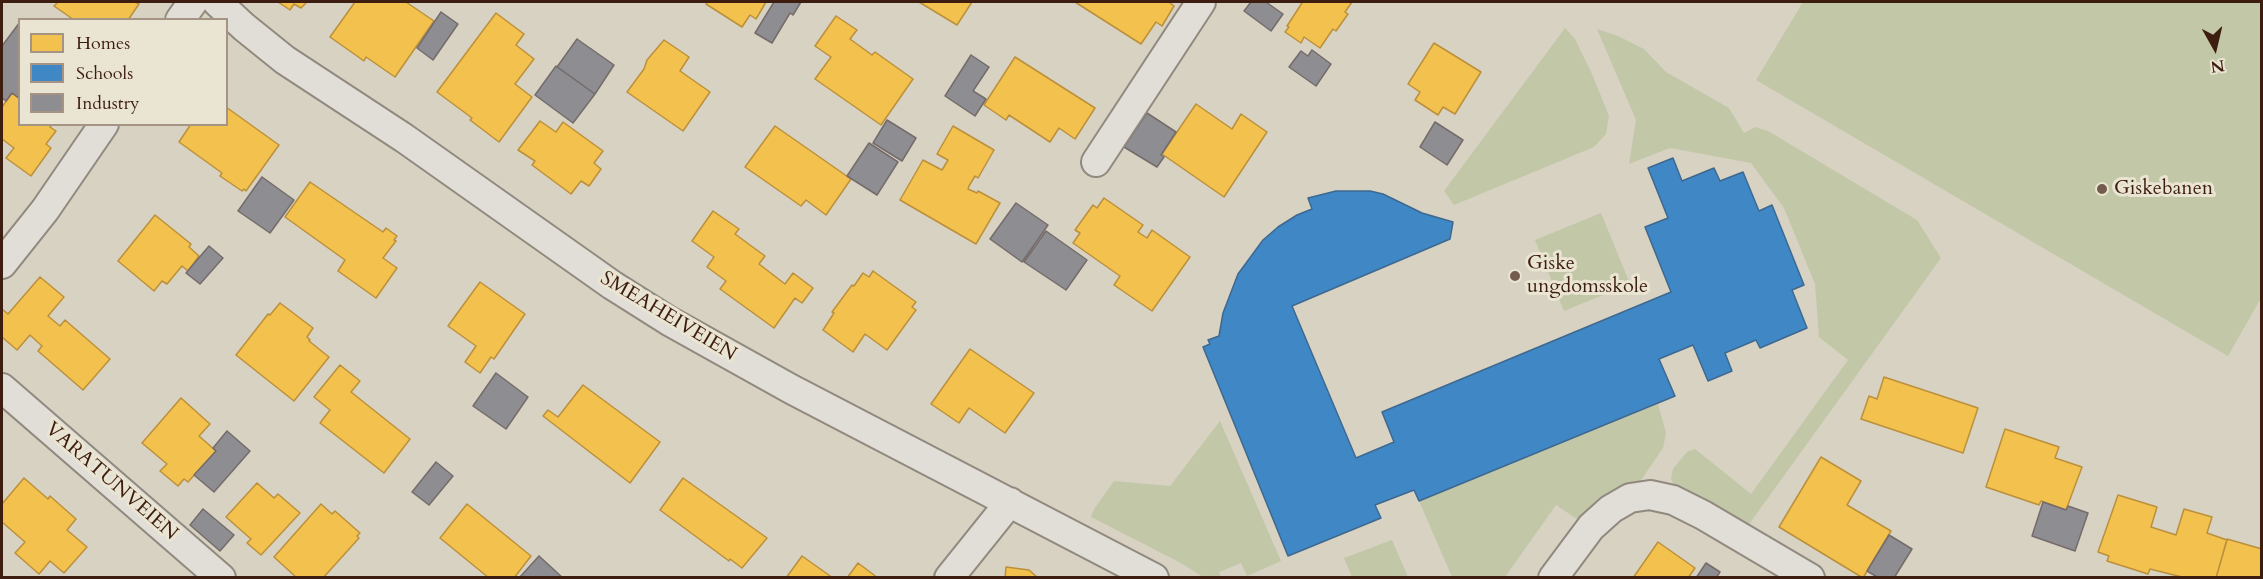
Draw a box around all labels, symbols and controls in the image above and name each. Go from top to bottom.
legend [18,18,228,126]
north arrow [2185,18,2245,78]
text: Homes [76,31,130,56]
text: N [2209,54,2226,78]
text: Schools [76,61,133,86]
text: Industry [76,91,140,116]
place label: Giskebanen [2114,177,2213,201]
marker: Giskebanen [2095,182,2109,196]
place label: Giske ungdomsskole [1527,252,1648,299]
street label: SMEAHEIVEIEN [596,267,740,367]
marker: Giske ungdomsskole [1508,269,1522,283]
street label: VARATUNVEIEN [40,418,182,546]

